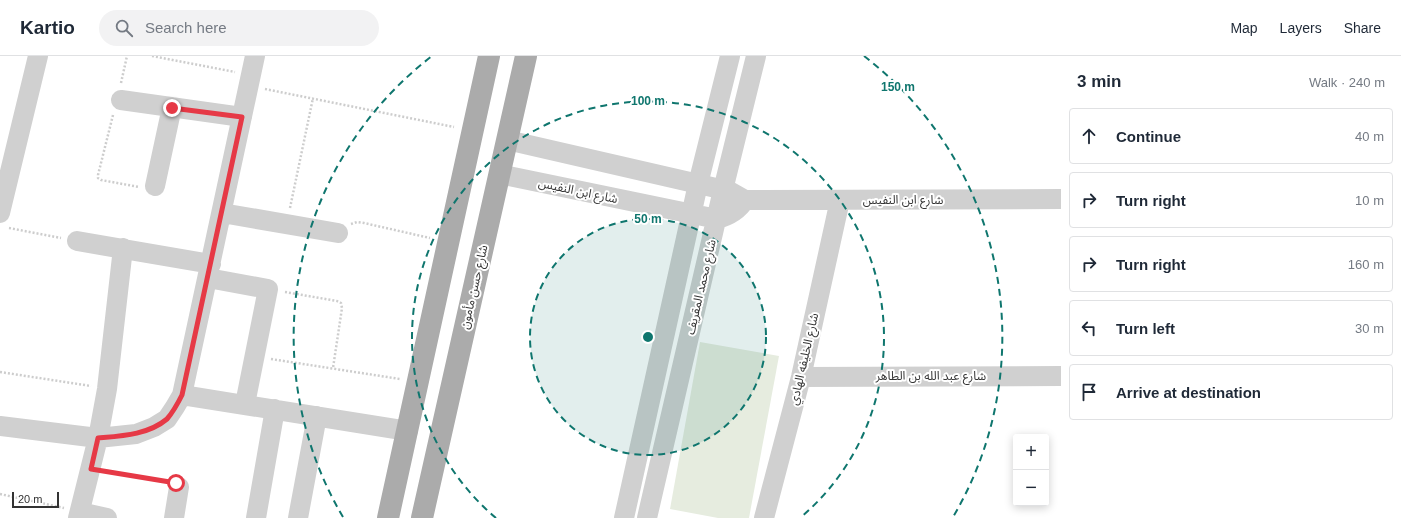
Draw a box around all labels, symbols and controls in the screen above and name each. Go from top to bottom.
search box [99,10,379,46]
text: Kartio [20,17,75,38]
icon: search [113,17,135,39]
text: Search here [145,19,227,36]
text: Map [1230,20,1258,36]
text: Layers [1280,20,1322,36]
text: Share [1344,20,1381,36]
text: 3 min [1077,72,1121,91]
text: Walk · 240 m [1309,75,1385,90]
text: 150 m [881,80,915,94]
text: 100 m [631,94,665,108]
route end [163,99,181,117]
icon: ahead [1078,125,1100,147]
text: Continue [1116,128,1181,145]
text: 40 m [1355,129,1384,144]
street label: شارع ابن النفيس [537,176,619,208]
icon: right [1078,189,1100,211]
text: Turn right [1116,192,1186,209]
street label: شارع ابن النفيس [863,193,943,209]
text: 10 m [1355,193,1384,208]
text: 50 m [634,212,662,226]
street label: شارع محمد المقريف [683,238,721,336]
street label: شارع حسن مأمون [457,243,492,331]
icon: right [1078,253,1100,275]
text: Turn right [1116,256,1186,273]
text: 160 m [1348,257,1384,272]
street label: شارع الخليفه الهادي [787,312,824,407]
icon: left [1078,317,1100,339]
text: Turn left [1116,320,1175,337]
text: 30 m [1355,321,1384,336]
centre of rings [641,330,655,344]
street label: شارع عبد الله بن الطاهر [875,369,986,385]
icon: arrive [1078,381,1100,403]
text: Arrive at destination [1116,384,1261,401]
map controls [1013,434,1049,506]
button: + [1013,434,1049,470]
button: − [1013,470,1049,506]
route start [167,474,185,492]
scale bar [12,490,59,509]
text: 20 m [18,493,42,505]

